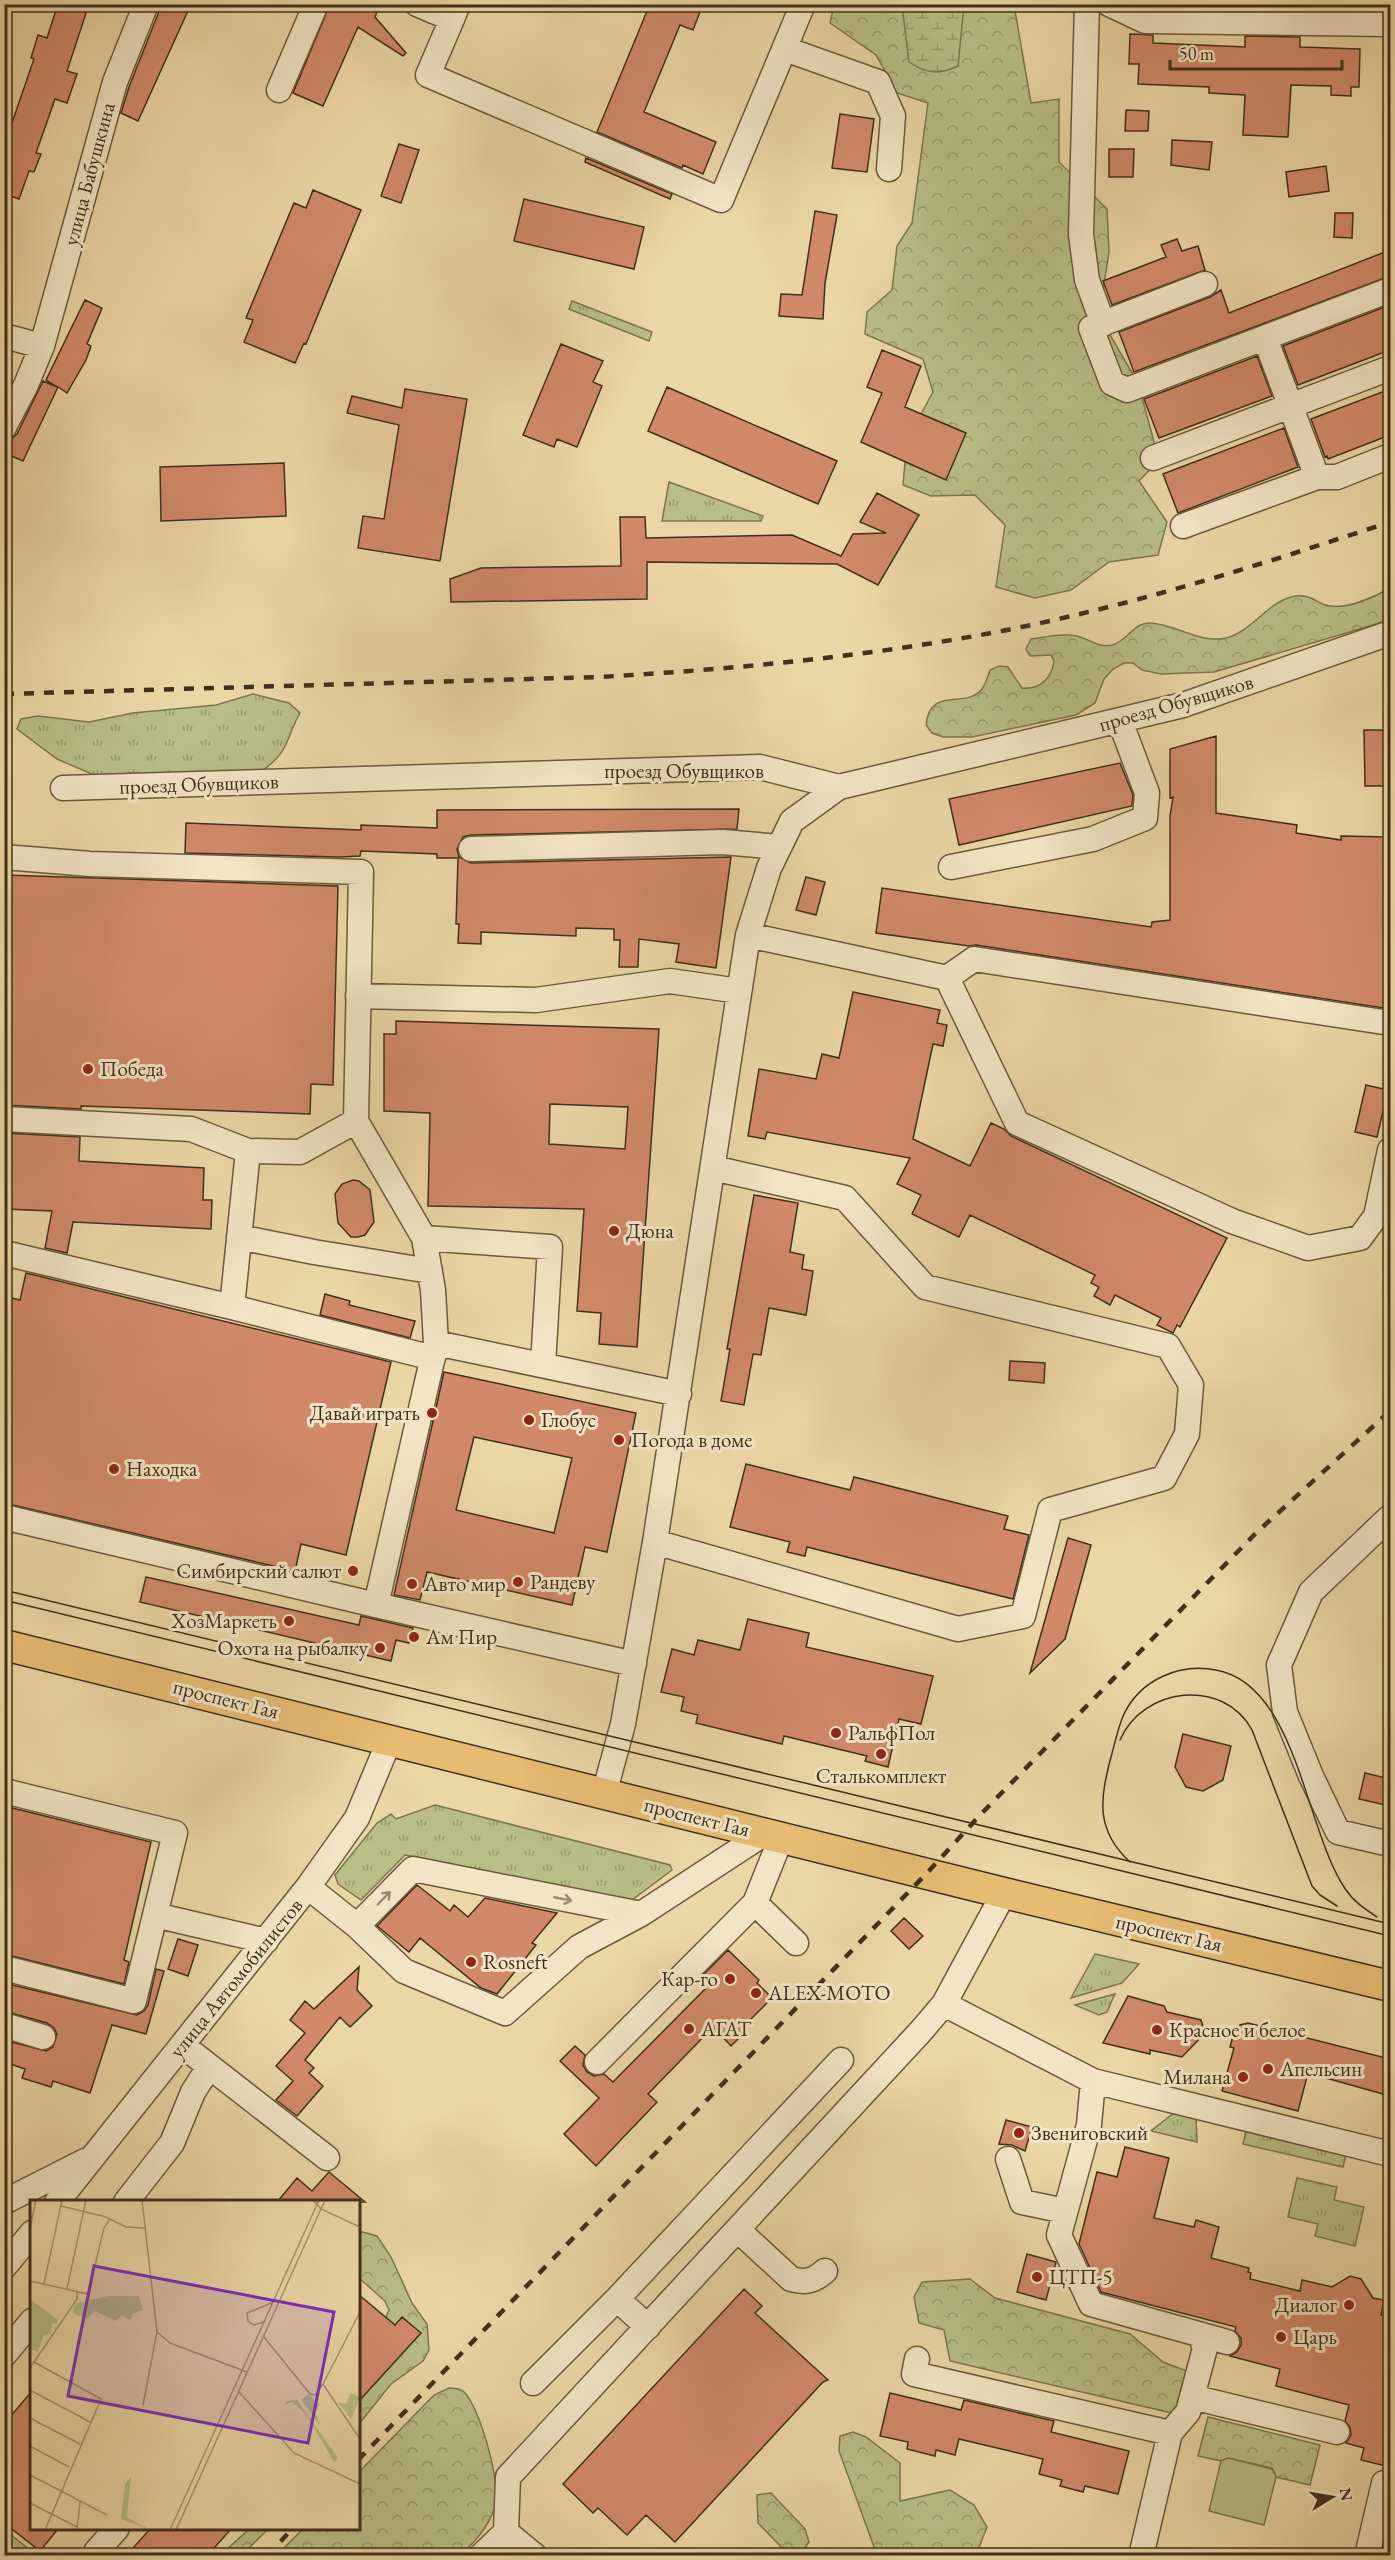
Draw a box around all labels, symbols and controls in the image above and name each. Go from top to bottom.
scale bar [1170,33,1342,71]
text: 50 m [1179,42,1214,65]
street label: улица Бабушкина [56,99,121,248]
street label: проезд Обувщиков [1095,668,1256,737]
street label: проезд Обувщиков [604,757,764,784]
street label: проезд Обувщиков [119,767,279,800]
place label: Победа [100,1055,164,1082]
marker: Победа [81,1062,95,1076]
place label: Дюна [626,1217,675,1244]
marker: Дюна [607,1224,621,1238]
place label: Давай играть [310,1399,420,1426]
marker: Давай играть [425,1406,439,1420]
place label: Глобус [541,1406,596,1433]
marker: Глобус [522,1413,536,1427]
place label: Погода в доме [631,1426,752,1453]
marker: Погода в доме [612,1433,626,1447]
place label: Находка [126,1455,198,1482]
marker: Находка [107,1462,121,1476]
place label: Симбирский салют [176,1557,341,1584]
marker: Симбирский салют [346,1564,360,1578]
place label: Рандеву [530,1568,596,1595]
place label: Авто мир [423,1570,506,1597]
marker: Рандеву [511,1575,525,1589]
marker: Авто мир [405,1577,419,1591]
place label: ХозМаркеть [170,1607,277,1634]
marker: ХозМаркеть [282,1614,296,1628]
place label: Ам Пир [425,1623,497,1650]
marker: Ам Пир [407,1630,421,1644]
place label: Охота на рыбалку [217,1634,369,1661]
marker: Охота на рыбалку [373,1641,387,1655]
street label: проспект Гая [170,1672,282,1725]
place label: РальфПол [848,1719,935,1746]
marker: РальфПол [829,1726,843,1740]
marker: Сталькомплект [874,1747,888,1761]
place label: Сталькомплект [816,1762,947,1789]
street label: проспект Гая [641,1790,753,1843]
one-way arrow [377,1891,391,1906]
street label: улица Автомобилистов [163,1892,308,2063]
one-way arrow [553,1894,573,1905]
street label: проспект Гая [1113,1907,1225,1958]
place label: Rosneft [483,1948,548,1975]
marker: Rosneft [464,1955,478,1969]
place label: Кар-го [661,1965,718,1992]
marker: Кар-го [723,1972,737,1986]
place label: ALEX-MOTO [767,1979,891,2006]
marker: ALEX-MOTO [749,1986,763,2000]
place label: АГАТ [700,2015,752,2042]
place label: Красное и белое [1169,2016,1306,2043]
marker: АГАТ [682,2022,696,2036]
marker: Красное и белое [1150,2023,1164,2037]
place label: Апельсин [1279,2055,1362,2082]
marker: Апельсин [1261,2062,1275,2076]
place label: Милана [1163,2063,1232,2090]
marker: Милана [1236,2070,1250,2084]
place label: Звениговский [1031,2119,1148,2146]
marker: Звениговский [1012,2126,1026,2140]
inset map [30,2200,360,2530]
place label: ЦТП-5 [1049,2263,1113,2290]
marker: ЦТП-5 [1030,2270,1044,2284]
place label: Диалог [1275,2291,1338,2318]
marker: Диалог [1342,2298,1356,2312]
place label: Царь [1293,2323,1337,2350]
marker: Царь [1274,2330,1288,2344]
north arrow [1302,2467,1362,2527]
text: N [1335,2486,1358,2503]

